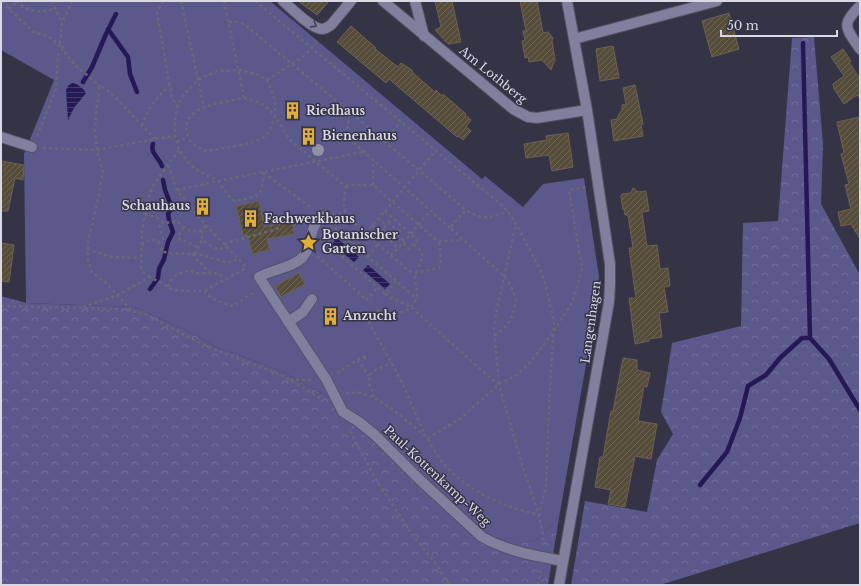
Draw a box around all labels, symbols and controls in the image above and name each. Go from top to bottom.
scale bar [721,12,837,38]
text: 50 m [727,18,759,33]
one-way arrow [310,20,317,28]
street label: Am Lothberg [456,42,531,107]
building icon: Riedhaus [283,101,303,121]
place label: Riedhaus [306,103,365,118]
building icon: Bienenhaus [299,126,319,146]
place label: Bienenhaus [322,128,397,143]
building icon: Schauhaus [193,196,213,216]
place label: Schauhaus [122,198,190,213]
building icon: Fachwerkhaus [241,209,261,229]
place label: Fachwerkhaus [264,211,355,226]
place label: Botanischer Garten [322,227,398,256]
place icon: Botanischer Garten [299,232,319,252]
street label: Langenhagen [577,280,604,364]
building icon: Anzucht [320,306,340,326]
place label: Anzucht [342,308,397,323]
street label: Paul-Kottenkamp-Weg [381,422,494,530]

